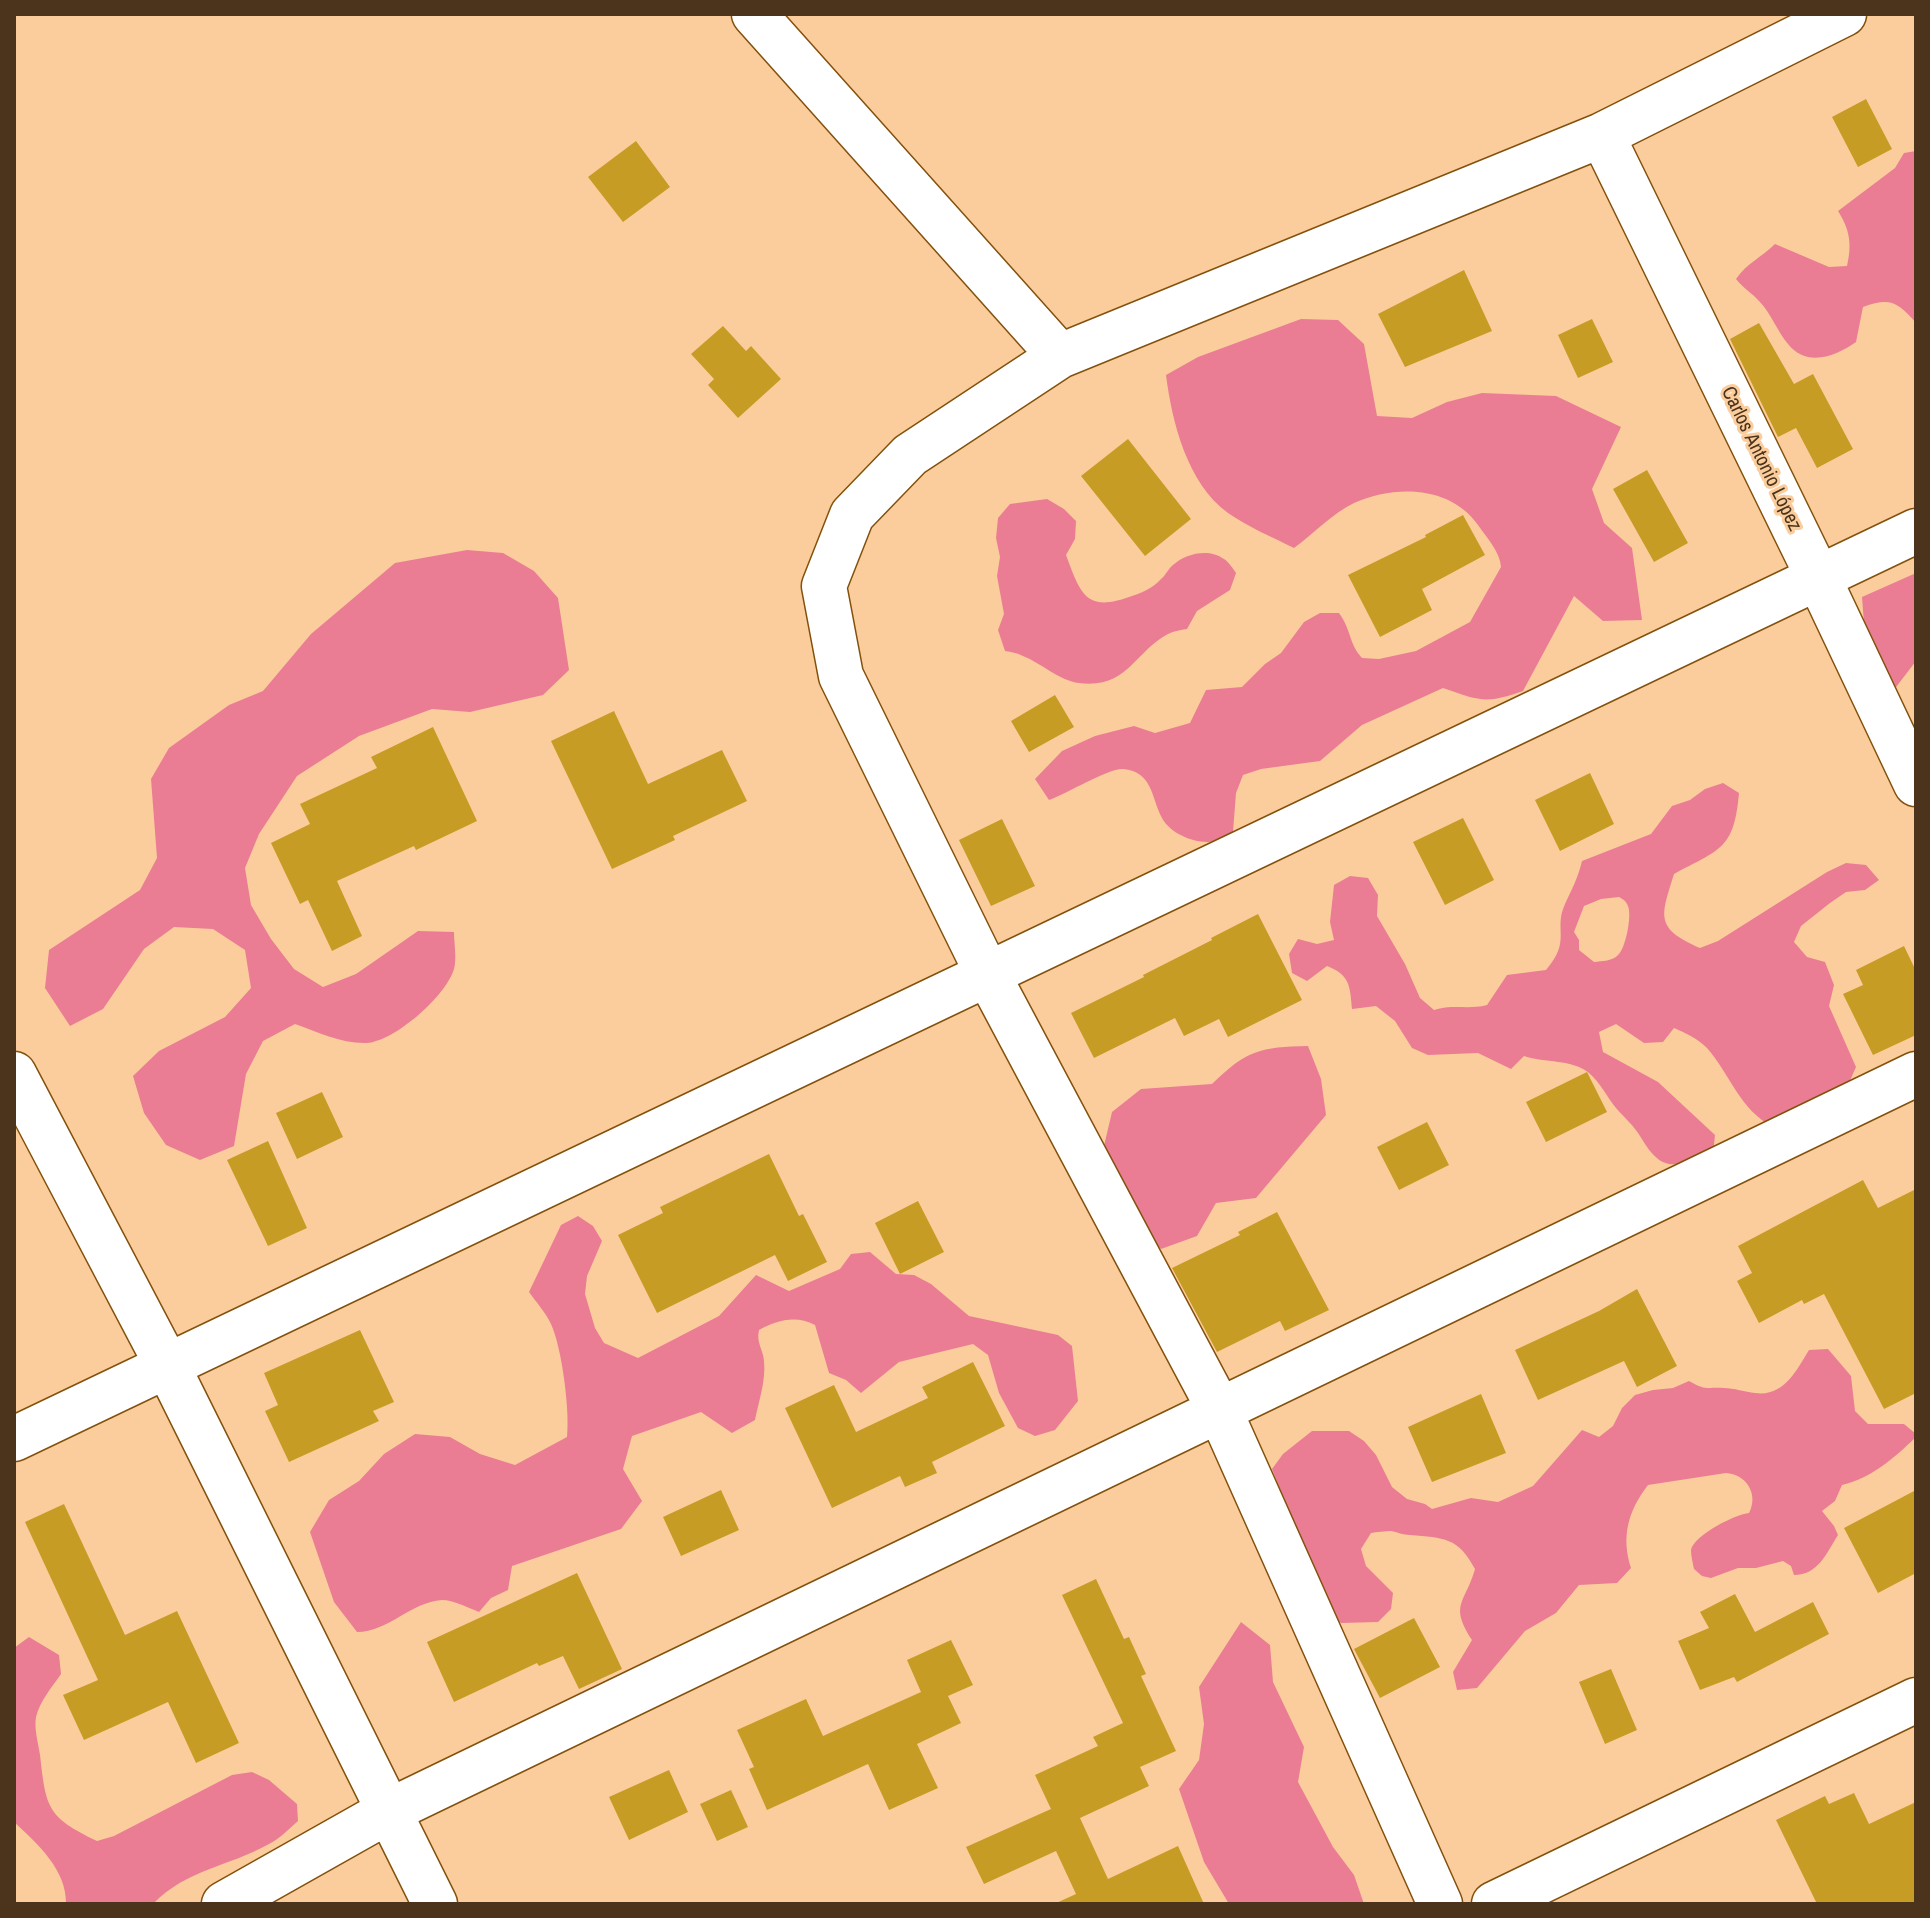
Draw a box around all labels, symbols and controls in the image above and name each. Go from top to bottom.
street label: Carlos Antonio López [1716,383,1806,535]

